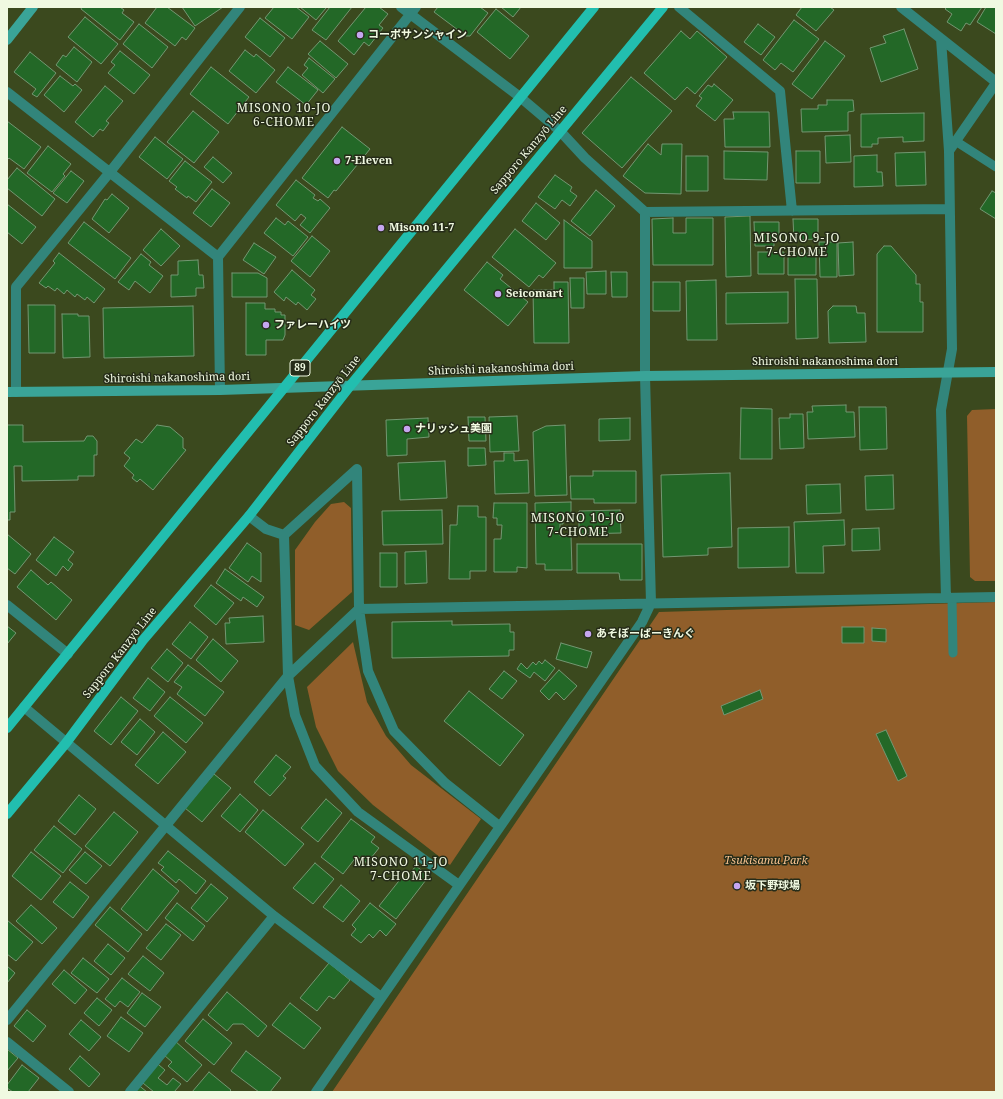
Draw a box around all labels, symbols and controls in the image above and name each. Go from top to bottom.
place label: コーポサンシャイン [368,28,467,42]
marker: コーポサンシャイン [355,30,365,40]
district label: MISONO 10-JO 6-CHOME [237,102,331,130]
street label: Sapporo Kanzyō Line [488,103,570,197]
place label: 7-Eleven [345,154,392,168]
marker: 7-Eleven [332,156,342,166]
place label: Misono 11-7 [389,221,454,235]
marker: Misono 11-7 [376,223,386,233]
district label: MISONO 9-JO 7-CHOME [754,232,840,260]
place label: Seicomart [506,287,563,301]
marker: Seicomart [493,289,503,299]
place label: ファレーハイツ [274,318,351,332]
marker: ファレーハイツ [261,320,271,330]
street label: Sapporo Kanzyō Line [284,353,364,449]
street label: Shiroishi nakanoshima dori [752,355,898,369]
road number: 89 [290,360,310,376]
street label: Shiroishi nakanoshima dori [428,360,574,378]
street label: Shiroishi nakanoshima dori [104,370,250,386]
place label: ナリッシュ美園 [415,422,492,436]
marker: ナリッシュ美園 [402,424,412,434]
district label: MISONO 10-JO 7-CHOME [531,512,625,540]
street label: Sapporo Kanzyō Line [80,605,160,701]
place label: あそぼーぱーきんぐ [596,627,695,641]
marker: あそぼーぱーきんぐ [583,629,593,639]
park label: Tsukisamu Park [724,854,808,868]
district label: MISONO 11-JO 7-CHOME [354,856,448,884]
place label: 坂下野球場 [745,879,800,893]
marker: 坂下野球場 [732,881,742,891]

